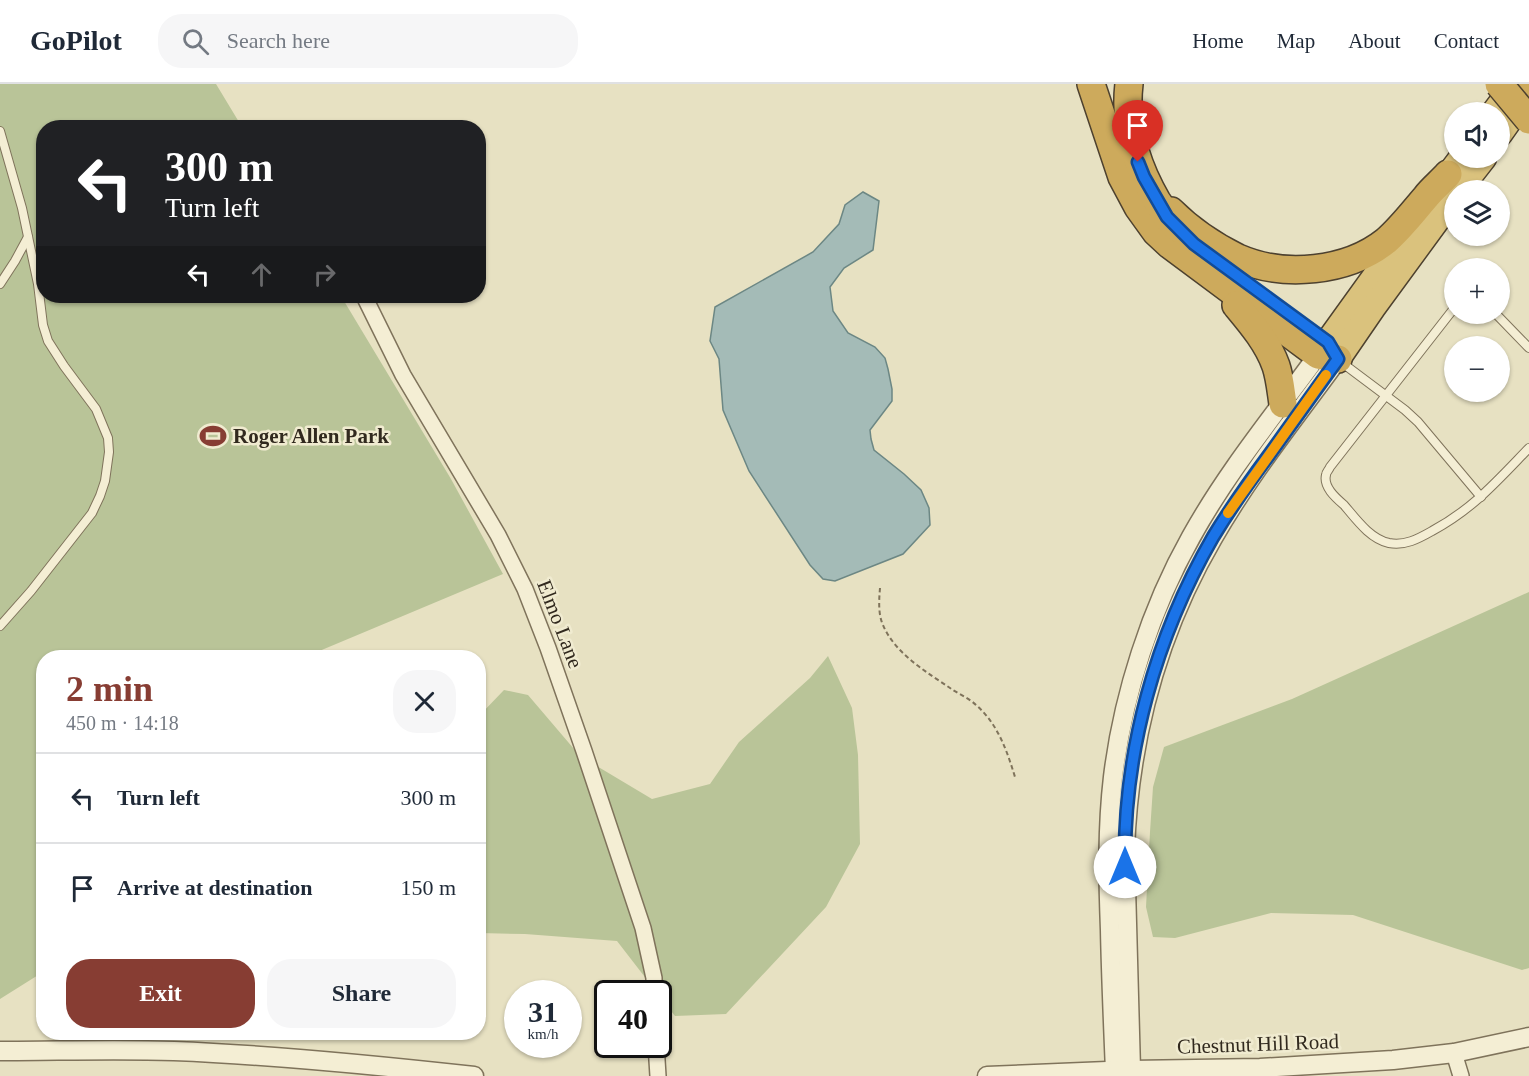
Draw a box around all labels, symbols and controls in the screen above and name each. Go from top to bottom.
search box [158,14,578,68]
text: GoPilot [30,25,122,56]
icon: search [179,25,212,58]
text: Search here [227,28,330,53]
text: Home [1192,29,1244,53]
text: Map [1277,29,1315,53]
text: About [1348,29,1401,53]
text: Contact [1434,29,1499,53]
pin [1112,100,1163,162]
map controls [1444,102,1510,402]
button: sound [1444,102,1510,168]
icon: arrive [1121,109,1154,142]
icon: left [66,144,144,222]
text: 300 m [165,144,274,190]
button: layers [1444,180,1510,246]
text: Turn left [165,193,259,223]
icon: left [182,258,215,291]
icon: ahead [245,258,278,291]
icon: right [308,258,341,291]
button: + [1444,258,1510,324]
button: − [1444,336,1510,402]
sports icon: Roger Allen Park [198,421,228,451]
place label: Roger Allen Park [233,424,389,448]
street label: Elmo Lane [532,576,588,672]
text: 2 min [66,669,153,709]
button: close [393,670,456,733]
text: 450 m · 14:18 [66,712,179,734]
icon: left [66,782,99,815]
text: Turn left [117,785,200,810]
text: 300 m [400,785,456,810]
position arrow [1093,835,1157,899]
icon: arrive [66,872,99,905]
text: Arrive at destination [117,875,313,900]
text: 150 m [400,875,456,900]
button: Exit [66,959,255,1028]
button: Share [267,959,456,1028]
speed limit sign: 40 [594,980,672,1058]
text: 31 [528,995,558,1028]
text: km/h [528,1026,558,1042]
street label: Chestnut Hill Road [1177,1029,1340,1059]

